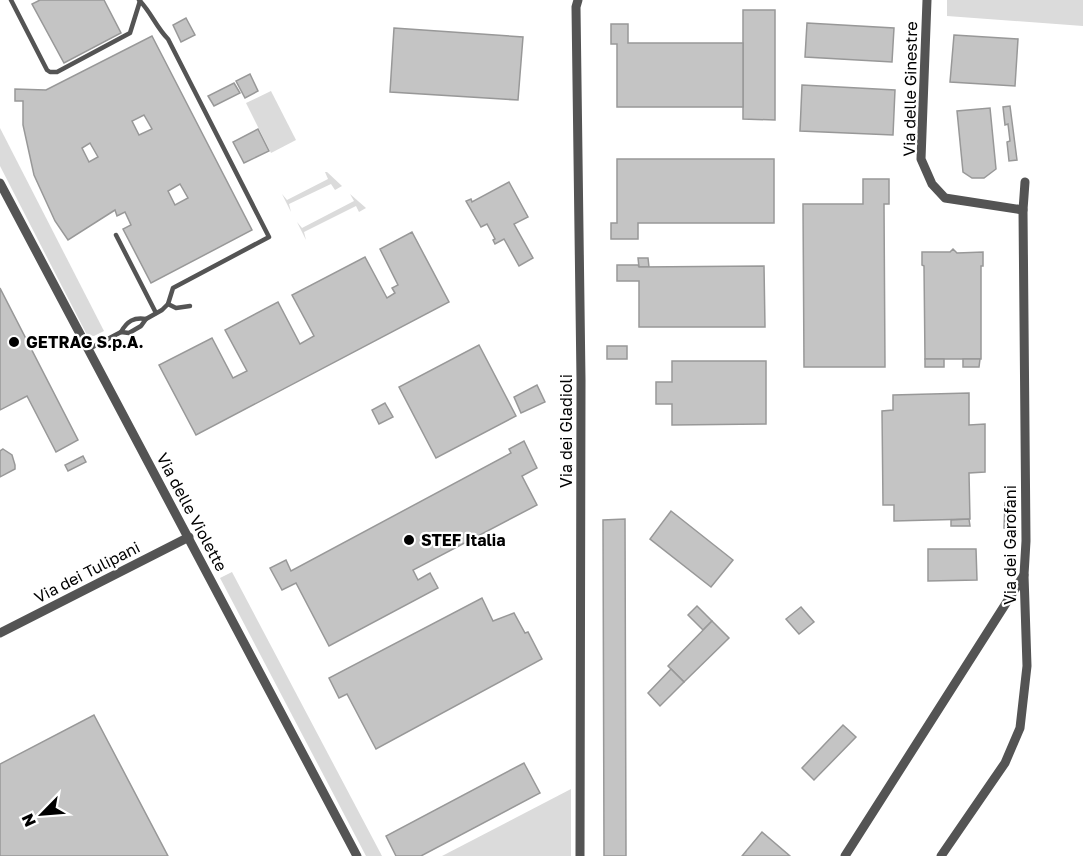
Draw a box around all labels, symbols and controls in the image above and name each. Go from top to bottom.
street label: Via delle Ginestre [899,21,921,157]
place label: GETRAG S.p.A. [26,332,144,352]
marker: GETRAG S.p.A. [7,335,21,349]
street label: Via dei Gladioli [556,374,576,488]
street label: Via delle Violette [152,449,232,575]
street label: Via dei Garofani [1000,485,1020,605]
place label: STEF Italia [421,530,505,550]
marker: STEF Italia [402,533,416,547]
street label: Via dei Tulipani [31,537,143,607]
north arrow [12,784,72,844]
text: N [17,811,40,830]

